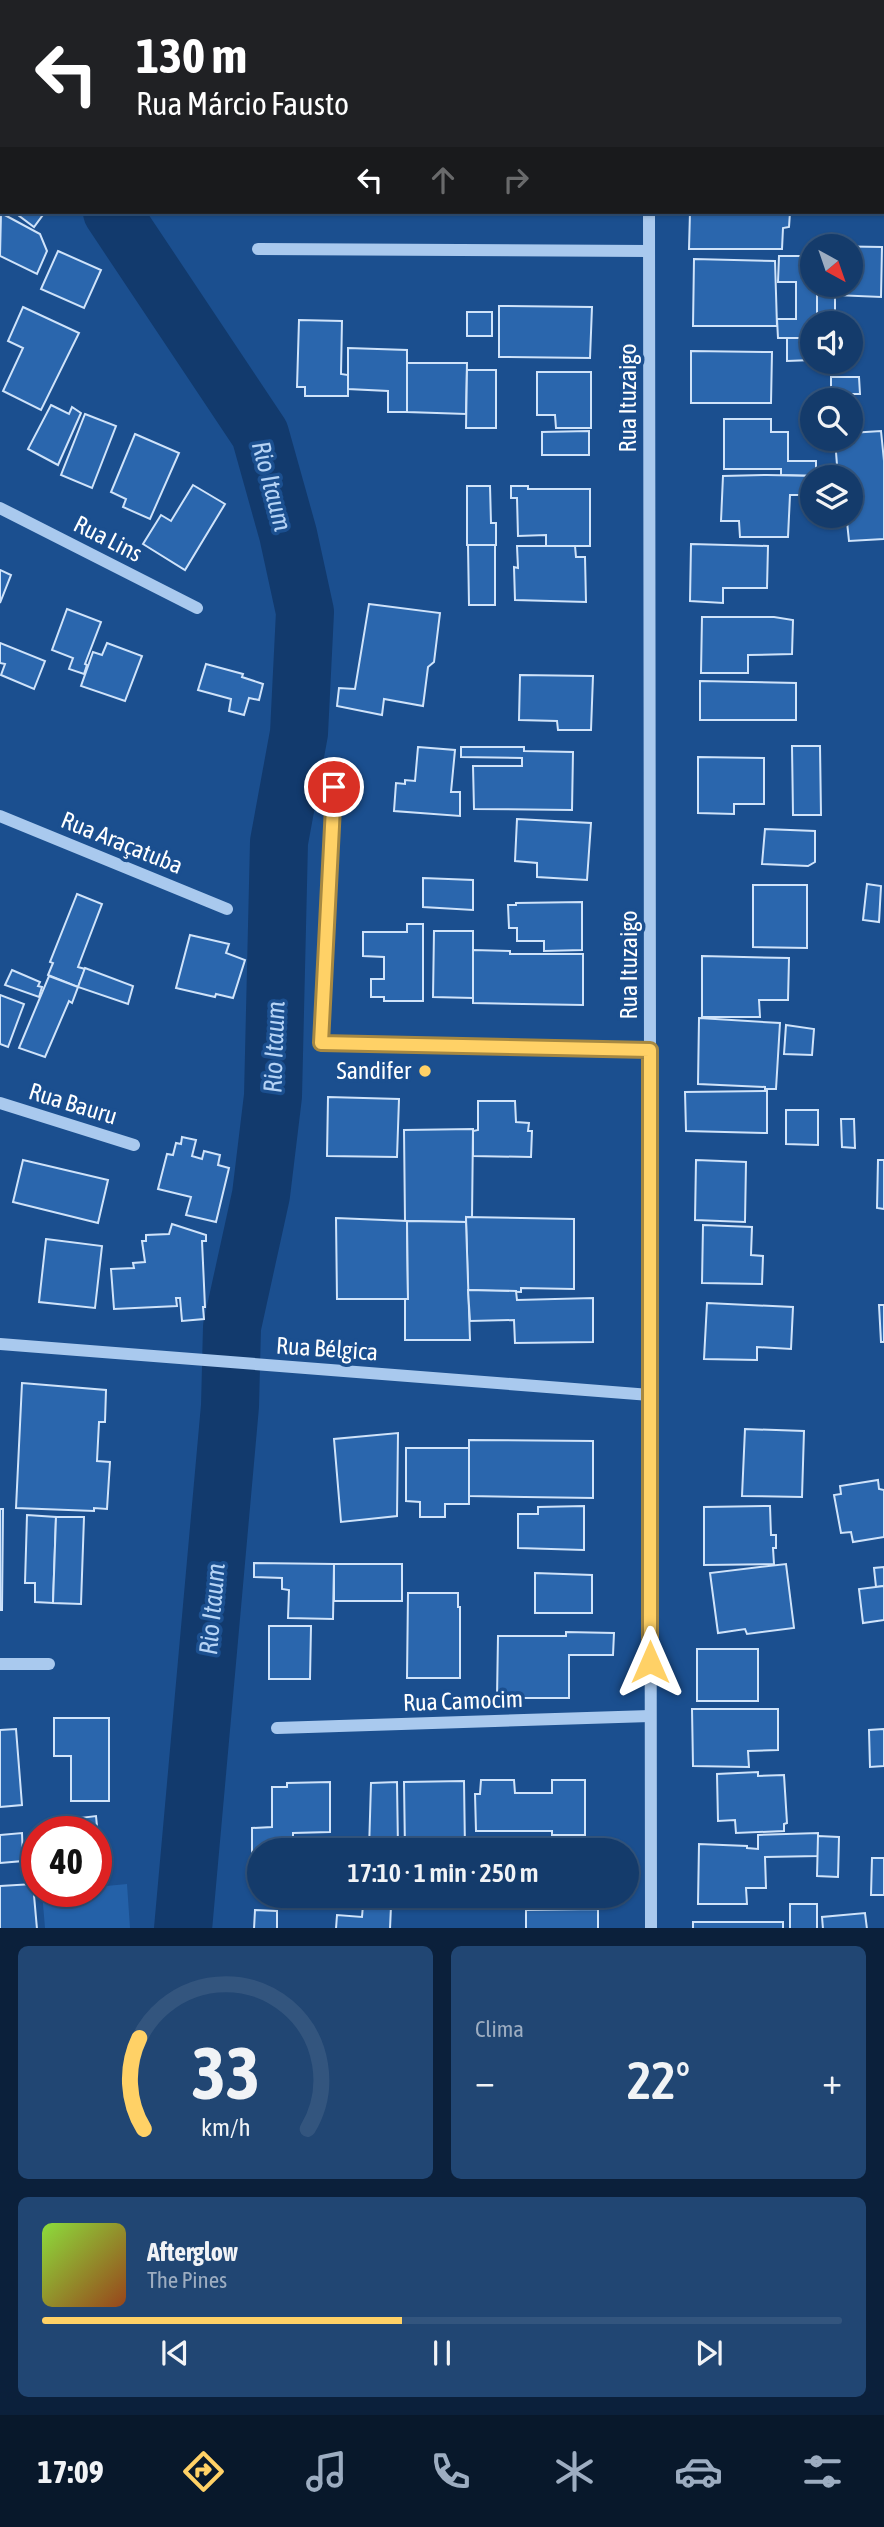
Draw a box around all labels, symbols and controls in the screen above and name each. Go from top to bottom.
text: 130 m [136,27,247,83]
icon: left [21,28,112,119]
text: Rua Márcio Fausto [136,85,349,122]
icon: left [351,161,389,199]
icon: ahead [424,161,462,199]
icon: right [497,161,535,199]
north arrow [800,234,863,298]
map controls [800,234,863,528]
button: sound [800,311,863,374]
street label: Rua Ituzaigo [614,343,641,453]
button: search [800,388,863,451]
water label: Rio Itaum [246,438,298,535]
button: layers [800,465,863,528]
street label: Rua Lins [70,510,147,567]
pin [304,757,364,817]
icon: arrive [315,768,353,806]
street label: Rua Araçatuba [57,806,187,879]
street label: Rua Ituzaigo [615,910,642,1020]
water label: Rio Itaum [257,1000,291,1093]
place label: Sandifer [337,1057,412,1084]
marker: Sandifer [417,1063,433,1079]
street label: Rua Bauru [26,1077,121,1130]
street label: Rua Bélgica [275,1331,379,1366]
water label: Rio Itaum [193,1562,231,1656]
position arrow [613,1625,687,1699]
street label: Rua Camocim [402,1685,524,1716]
speed limit sign: 40 [21,1816,112,1907]
text: 17:10 · 1 min · 250 m [348,1858,538,1888]
text: Clima [475,2016,524,2042]
text: 33 [191,2031,260,2114]
text: 22° [627,2050,690,2110]
text: − [475,2059,495,2102]
text: + [822,2059,842,2102]
text: km/h [201,2112,250,2140]
text: Afterglow [147,2237,238,2267]
text: The Pines [147,2267,227,2293]
icon: previous [156,2334,194,2372]
icon: pause [423,2334,461,2372]
icon: next [690,2334,728,2372]
icon: directions [179,2447,228,2496]
icon: music [302,2447,351,2496]
icon: phone [426,2447,475,2496]
icon: climate [550,2447,599,2496]
icon: car [674,2447,723,2496]
icon: filters [798,2447,847,2496]
text: 17:09 [37,2453,104,2490]

